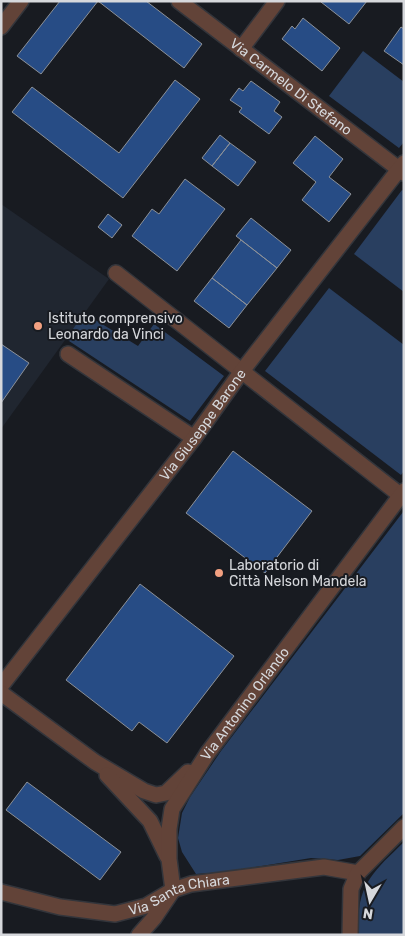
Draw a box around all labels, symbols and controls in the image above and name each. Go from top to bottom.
street label: Via Carmelo Di Stefano [226,35,355,139]
place label: Istituto comprensivo Leonardo da Vinci [48,310,183,343]
marker: Istituto comprensivo Leonardo da Vinci [32,320,44,332]
street label: Via Giuseppe Barone [156,366,250,484]
place label: Laboratorio di Città Nelson Mandela [229,557,367,590]
marker: Laboratorio di Città Nelson Mandela [213,567,225,579]
street label: Via Antonino Orlando [197,644,293,764]
street label: Via Santa Chiara [127,871,231,919]
north arrow [345,876,395,926]
text: N [362,904,374,923]

